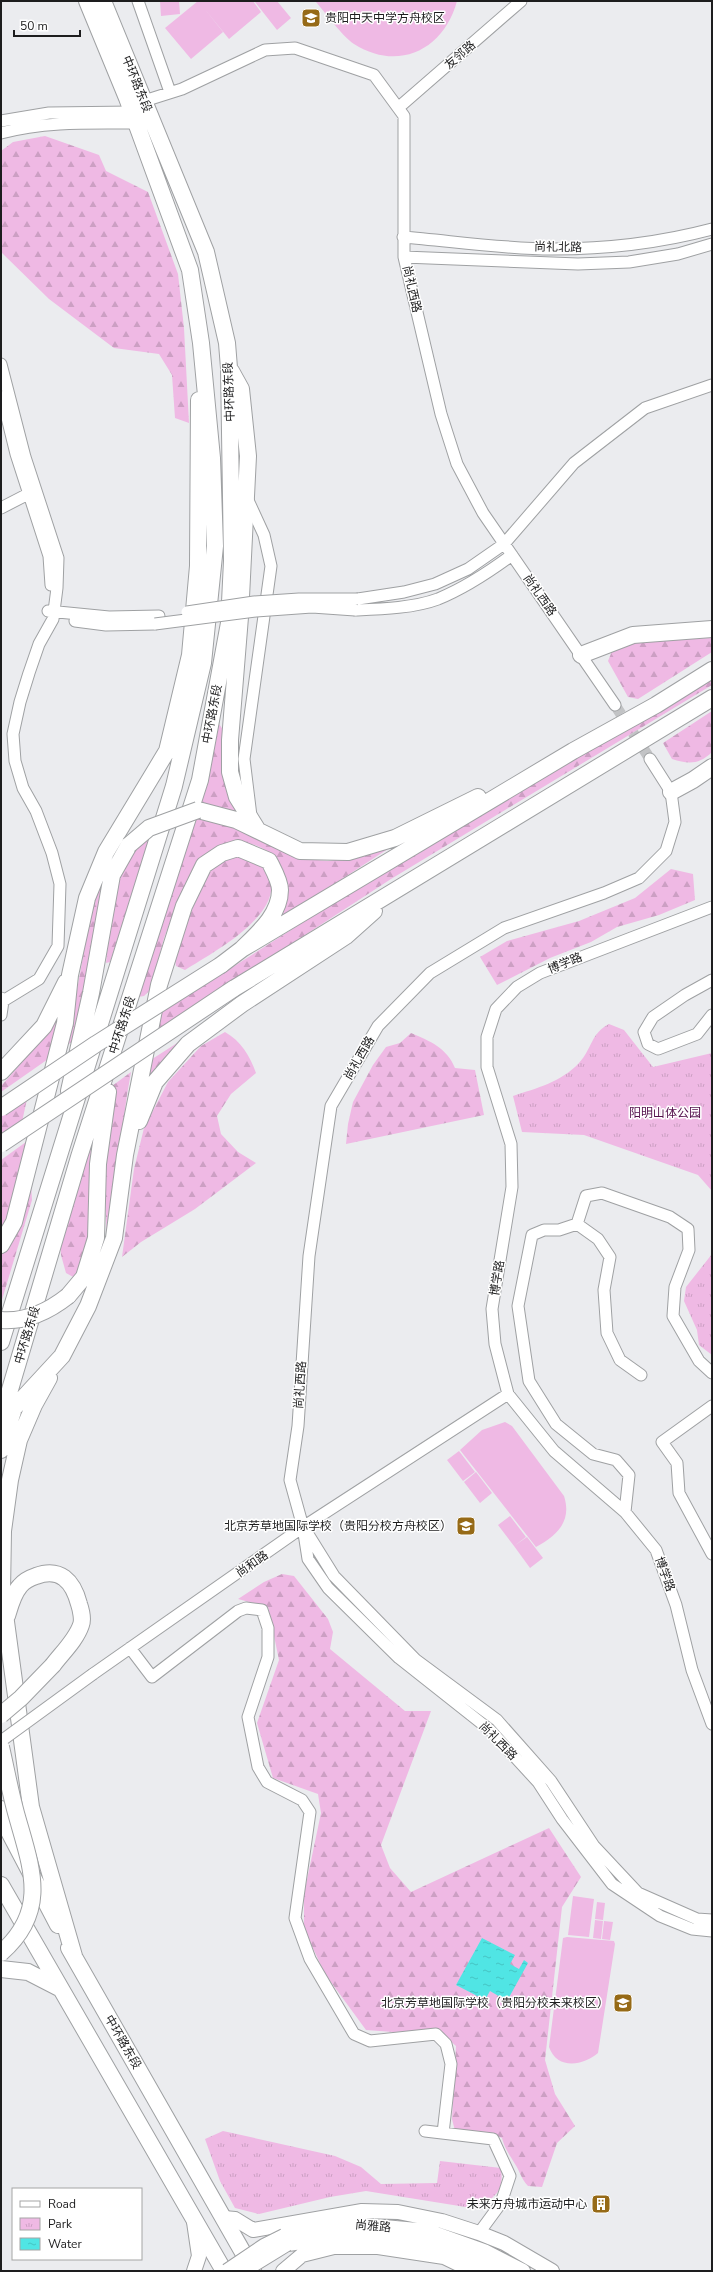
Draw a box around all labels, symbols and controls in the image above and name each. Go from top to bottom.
school or university icon: 贵阳中天中学方舟校区 [300,7,322,29]
place label: 贵阳中天中学方舟校区 [325,10,445,26]
scale bar [14,12,80,38]
text: 50 m [20,18,48,34]
street label: 友邻路 [441,37,479,73]
street label: 中环路东段 [118,53,156,115]
street label: 尚礼北路 [534,239,582,255]
street label: 尚礼西路 [399,264,425,314]
street label: 中环路东段 [220,362,238,422]
street label: 尚礼西路 [520,571,560,619]
street label: 中环路东段 [198,683,226,745]
street label: 博学路 [545,949,585,977]
street label: 中环路东段 [105,994,139,1056]
street label: 尚礼西路 [340,1033,378,1083]
park label: 阳明山体公园 [629,1105,701,1121]
street label: 博学路 [486,1259,508,1297]
street label: 中环路东段 [11,1304,43,1366]
street label: 尚礼西路 [290,1360,310,1410]
school or university icon: 北京芳草地国际学校（贵阳分校方舟校区） [455,1515,477,1537]
place label: 北京芳草地国际学校（贵阳分校方舟校区） [224,1518,452,1534]
street label: 尚和路 [233,1547,271,1581]
street label: 博学路 [651,1554,679,1594]
street label: 尚礼西路 [475,1718,521,1764]
school or university icon: 北京芳草地国际学校（贵阳分校未来校区） [612,1992,634,2014]
place label: 北京芳草地国际学校（贵阳分校未来校区） [381,1995,609,2011]
street label: 中环路东段 [101,2012,145,2072]
legend [12,2188,142,2260]
building icon: 未来方舟城市运动中心 [590,2193,612,2215]
text: Road [48,2196,76,2212]
place label: 未来方舟城市运动中心 [467,2196,587,2212]
text: Park [48,2216,73,2232]
street label: 尚雅路 [354,2216,392,2236]
text: Water [48,2236,82,2252]

